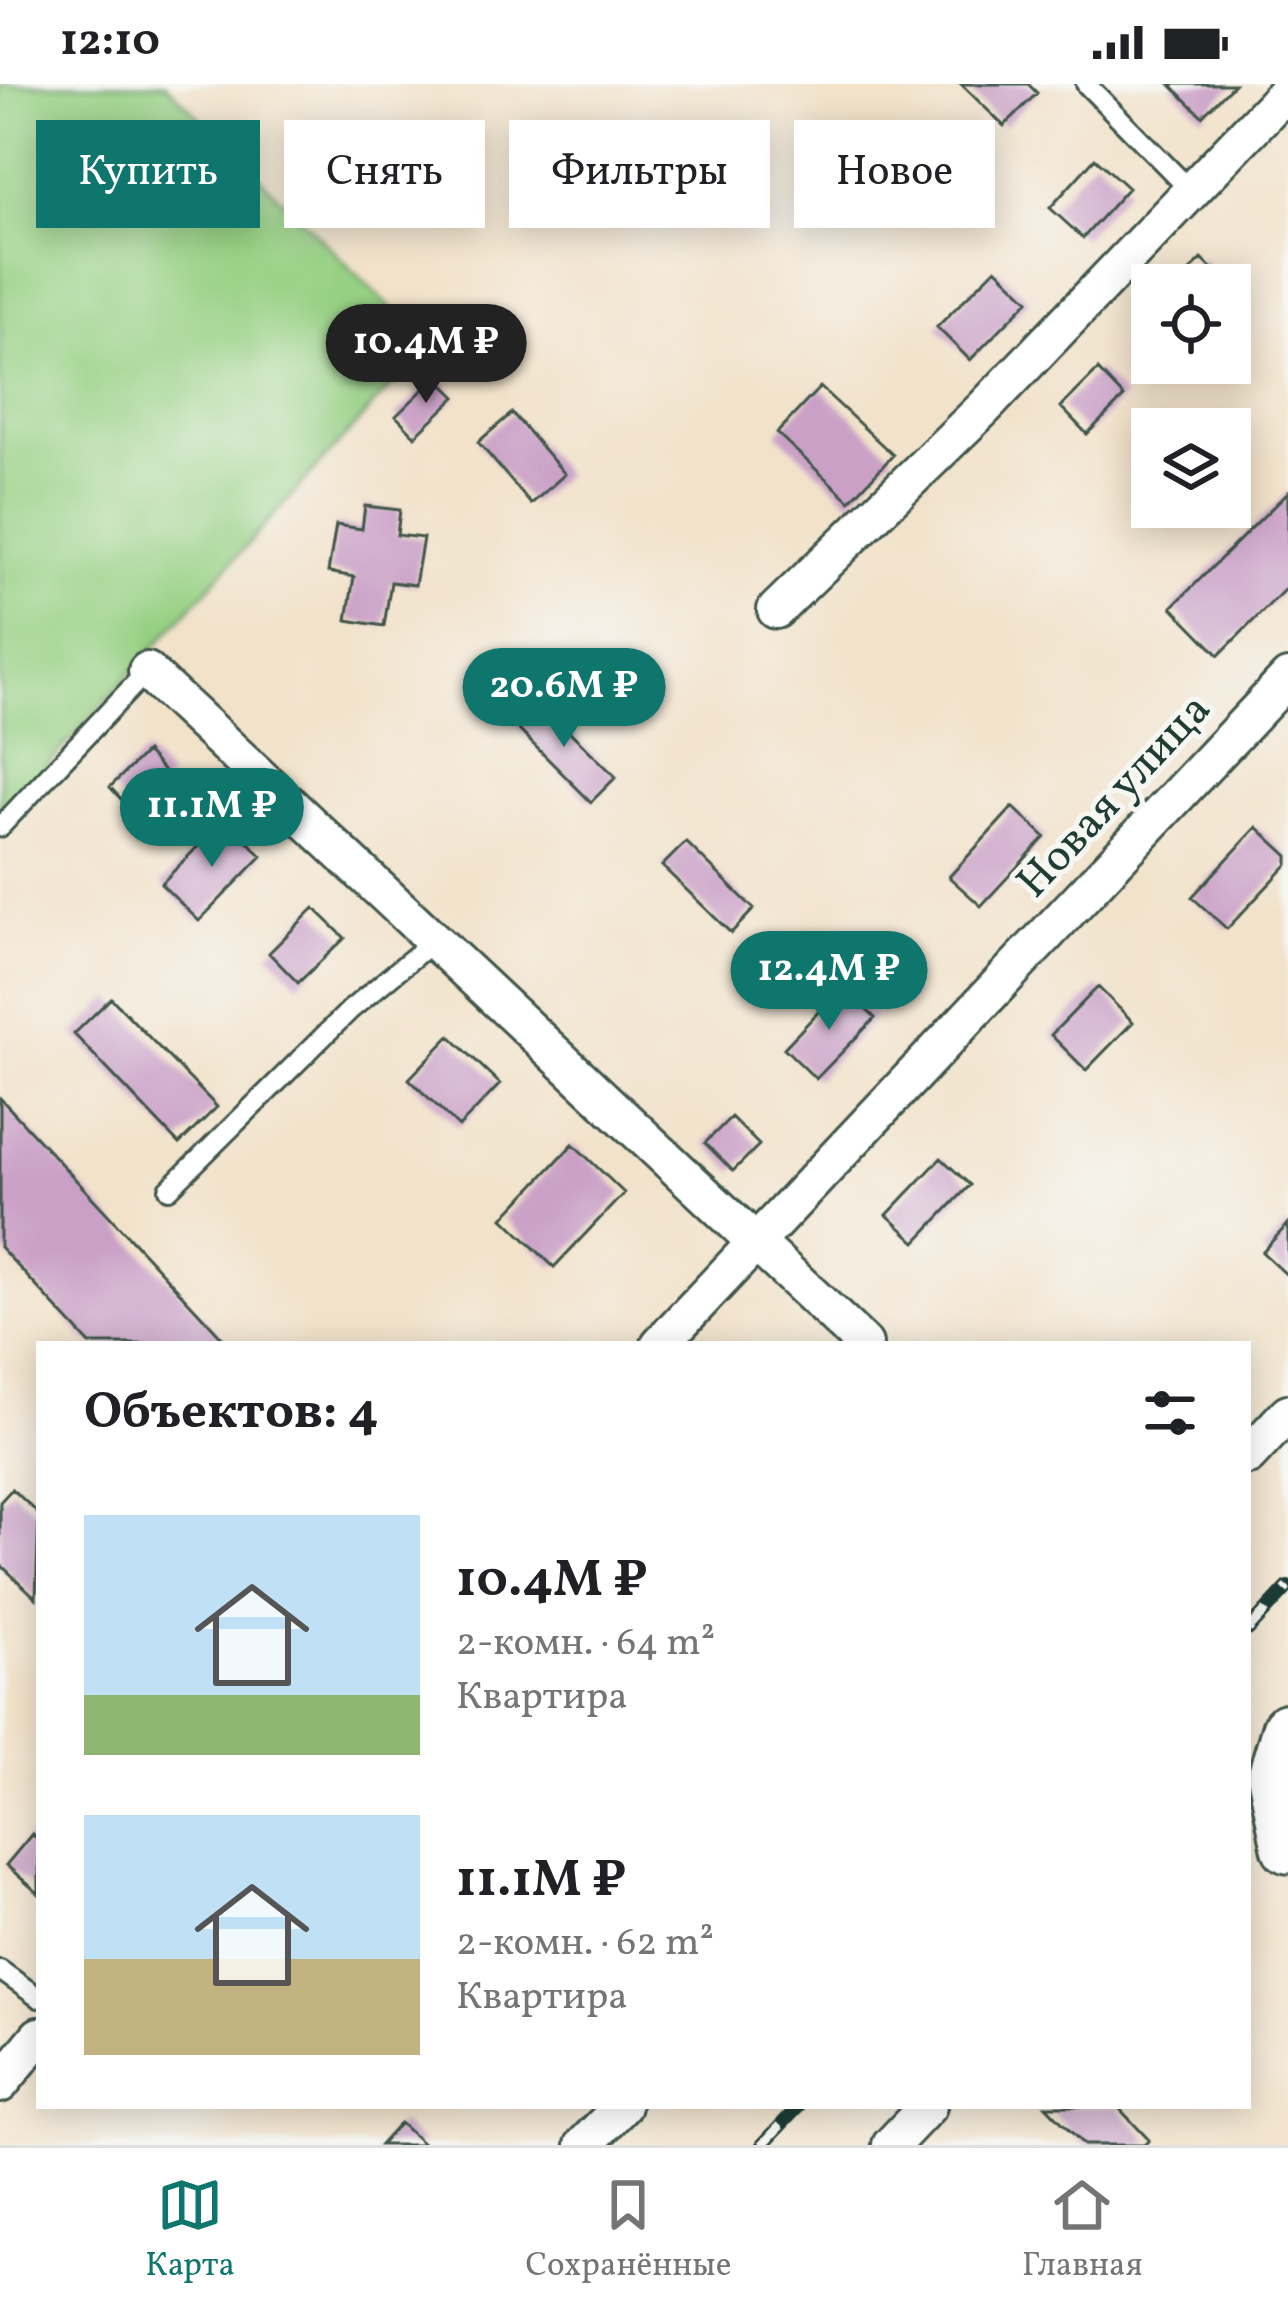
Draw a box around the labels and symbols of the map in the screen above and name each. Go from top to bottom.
pin: 10.4M ₽ [315,304,537,406]
pin: 20.6M ₽ [453,648,675,750]
street label: Новая улица [1004,681,1227,913]
pin: 11.1M ₽ [101,768,323,870]
pin: 12.4M ₽ [718,931,940,1033]

